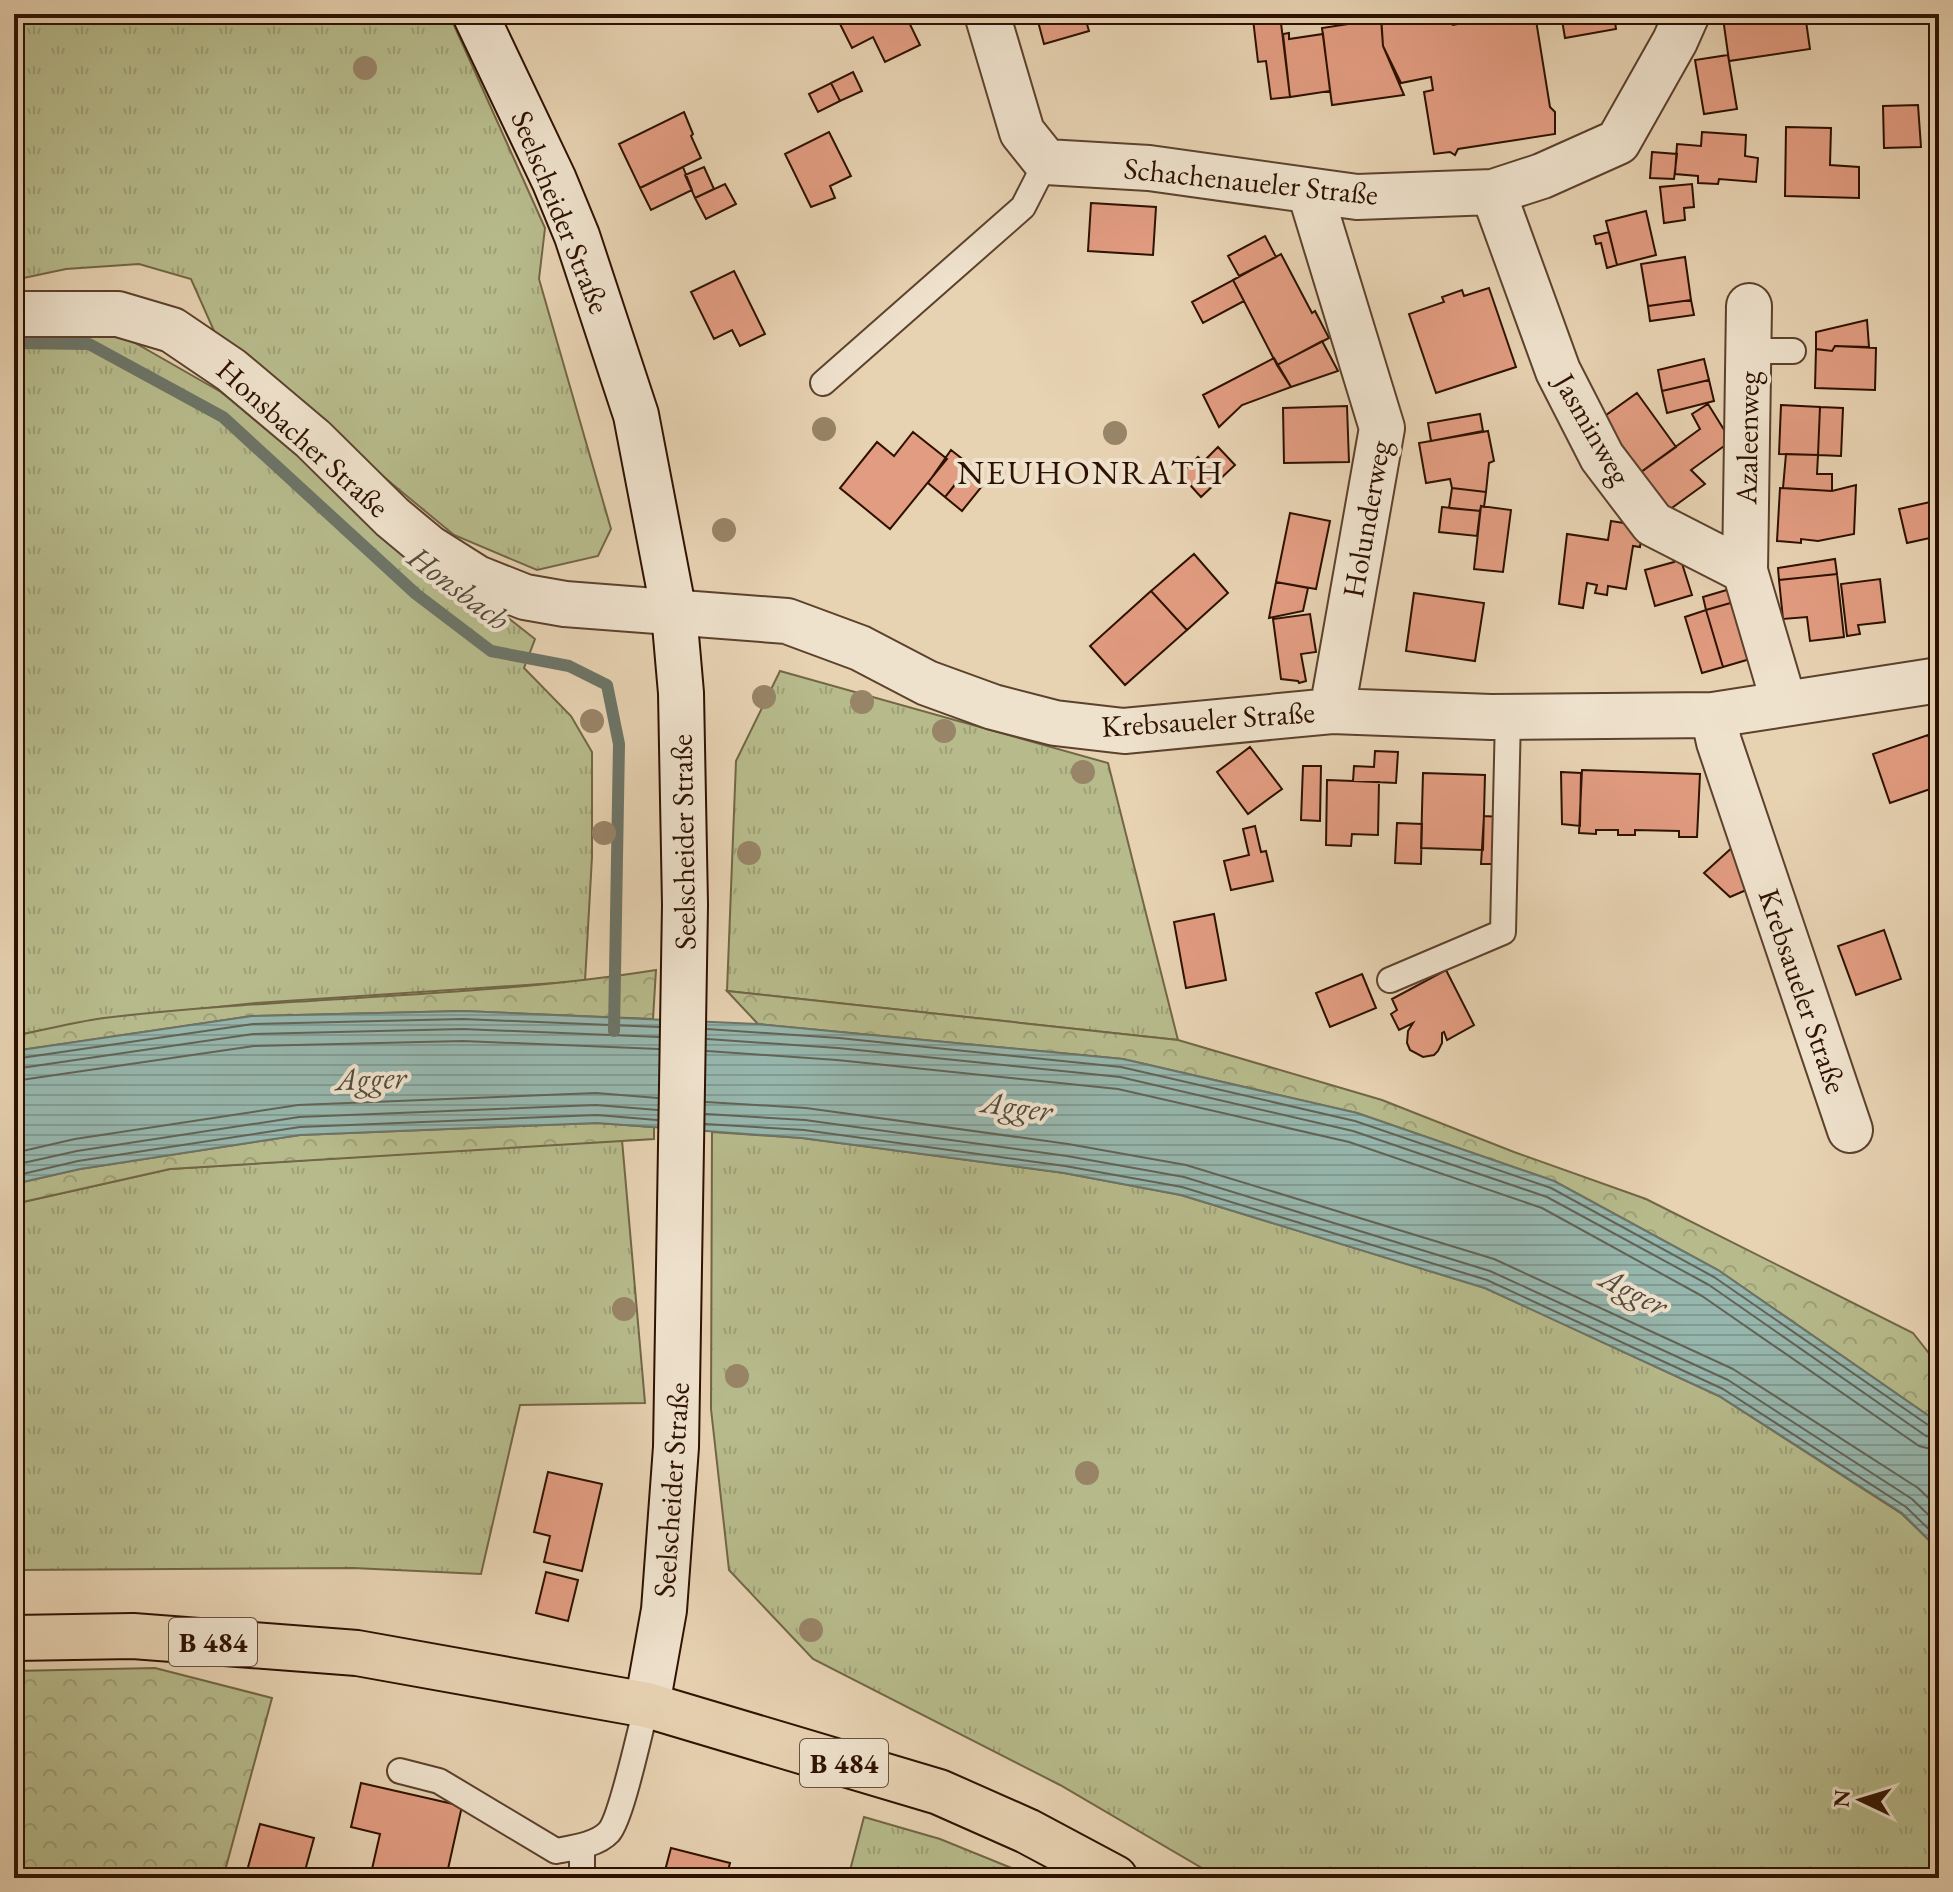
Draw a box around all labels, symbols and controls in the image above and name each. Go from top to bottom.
street label: Seelscheider Straße [503,105,619,319]
street label: Schachenaueler Straße [1122,148,1380,214]
street label: Honsbacher Straße [209,350,397,526]
street label: Jasminweg [1544,364,1641,492]
street label: Azaleenweg [1726,370,1768,506]
street label: Holunderweg [1333,436,1399,601]
district label: NEUHONRATH [957,450,1225,494]
water label: Honsbach [399,536,518,640]
street label: Krebsaueler Straße [1100,692,1316,746]
street label: Seelscheider Straße [662,734,704,950]
street label: Krebsaueler Straße [1750,884,1856,1098]
water label: Agger [333,1056,409,1100]
water label: Agger [977,1080,1057,1132]
water label: Agger [1591,1255,1677,1327]
street label: Seelscheider Straße [644,1381,698,1599]
road number: B 484 [169,1618,257,1666]
road number: B 484 [800,1739,888,1787]
north arrow [1821,1760,1901,1840]
text: N [1826,1789,1857,1809]

